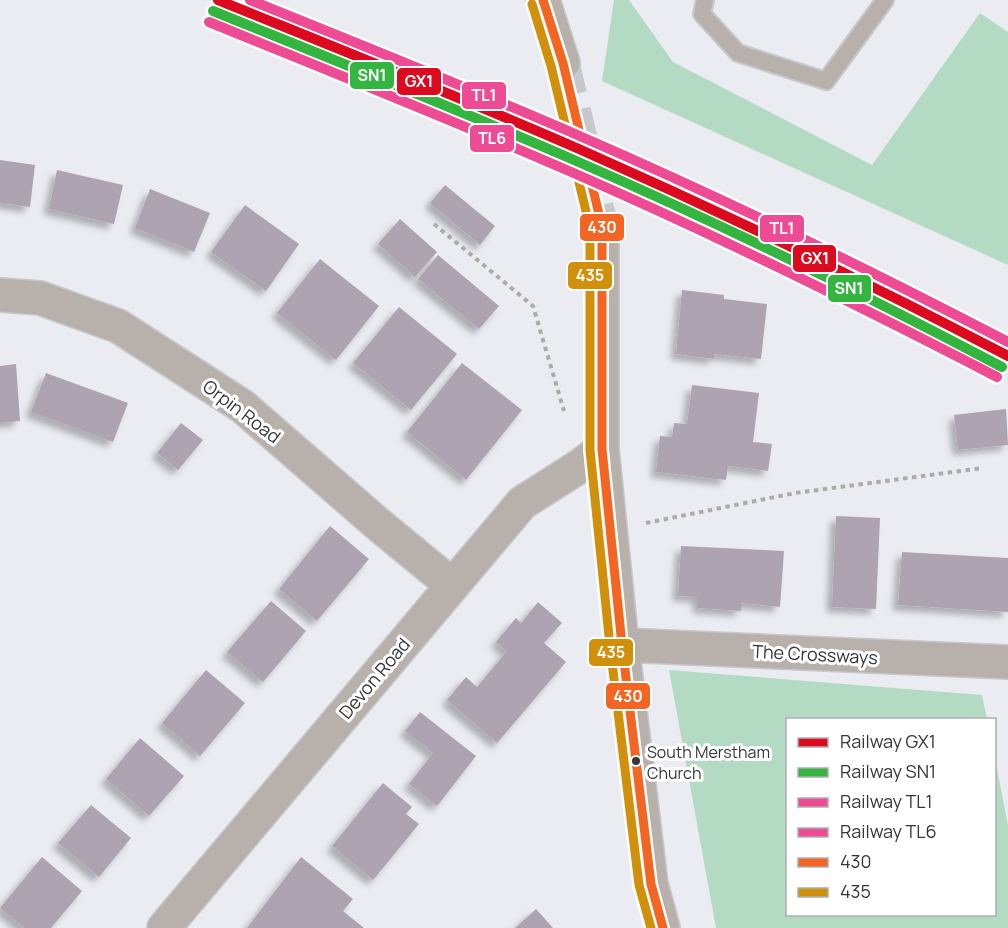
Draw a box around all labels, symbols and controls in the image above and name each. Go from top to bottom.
line badge: SN1 [349,61,395,90]
text: SN1 [357,64,387,86]
line badge: GX1 [396,67,442,96]
text: GX1 [405,70,433,92]
line badge: TL1 [461,81,507,110]
text: TL1 [471,84,497,106]
line badge: TL6 [469,124,515,153]
text: TL6 [478,127,506,149]
line badge: 430 [579,213,625,242]
line badge: TL1 [759,214,805,243]
text: 430 [587,216,617,238]
text: TL1 [769,217,795,239]
line badge: GX1 [792,244,837,273]
text: GX1 [801,247,829,269]
line badge: 435 [567,261,613,290]
text: 435 [576,264,604,286]
line badge: SN1 [827,274,872,303]
text: SN1 [834,277,864,299]
street label: Orpin Road [198,374,286,448]
street label: Devon Road [333,633,415,723]
line badge: 435 [588,638,634,667]
street label: The Crossways [752,639,878,669]
text: 435 [597,641,625,663]
line badge: 430 [605,682,651,710]
text: 430 [613,685,643,707]
legend [786,718,996,916]
text: Railway GX1 [840,729,936,753]
place label: South Merstham Church [647,741,770,784]
marker: South Merstham Church [630,755,642,767]
text: Railway SN1 [840,759,936,783]
text: Railway TL1 [840,789,933,813]
text: Railway TL6 [840,819,937,843]
text: 430 [840,849,872,873]
text: 435 [840,879,871,903]

